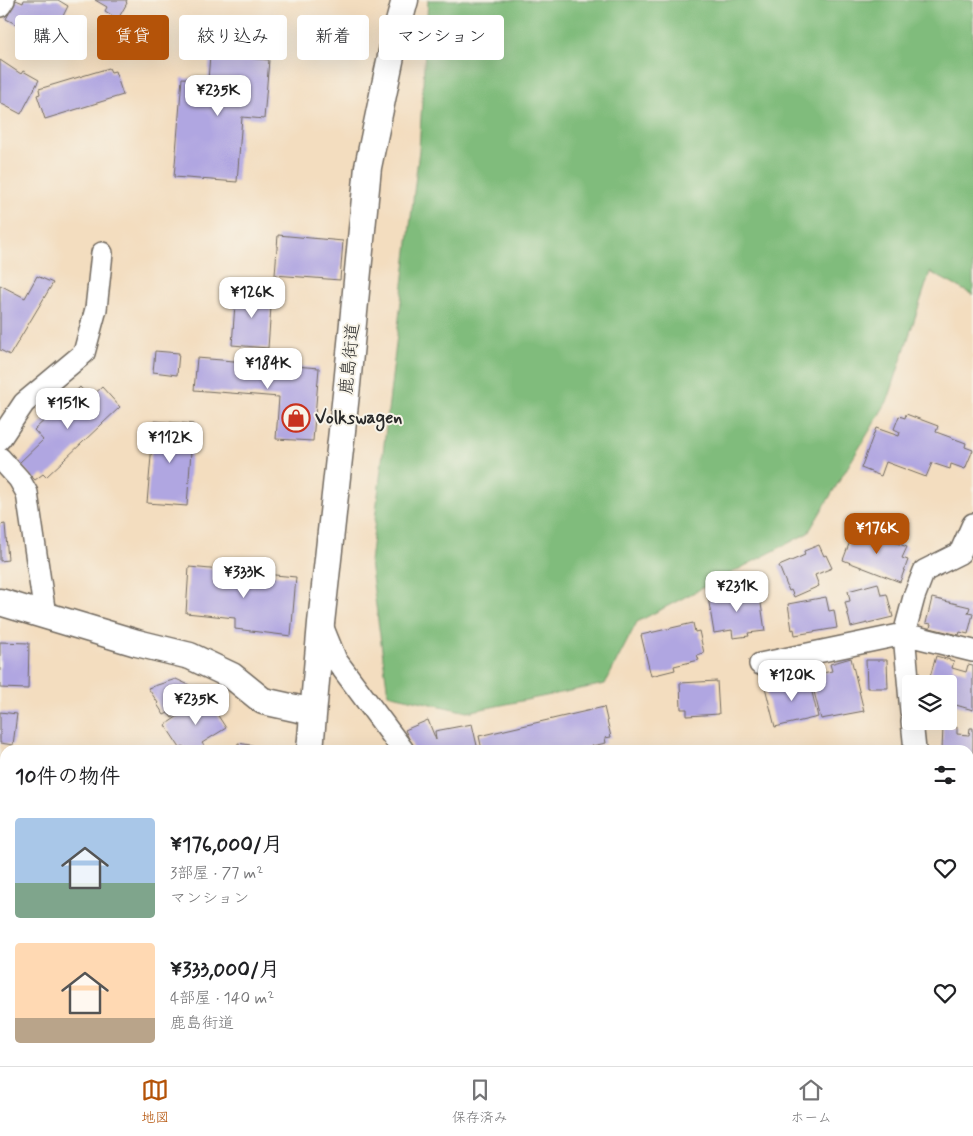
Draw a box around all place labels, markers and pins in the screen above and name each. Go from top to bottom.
pin: ¥235K [183,74,253,117]
pin: ¥126K [217,276,287,319]
pin: ¥184K [233,348,303,390]
pin: ¥151K [33,388,103,430]
shop icon: Volkswagen [281,403,311,433]
place label: Volkswagen [315,406,402,432]
pin: ¥112K [135,422,205,464]
pin: ¥176K [842,512,912,555]
pin: ¥333K [209,556,279,599]
pin: ¥231K [702,570,772,613]
pin: ¥120K [757,660,827,702]
pin: ¥235K [161,684,231,726]

